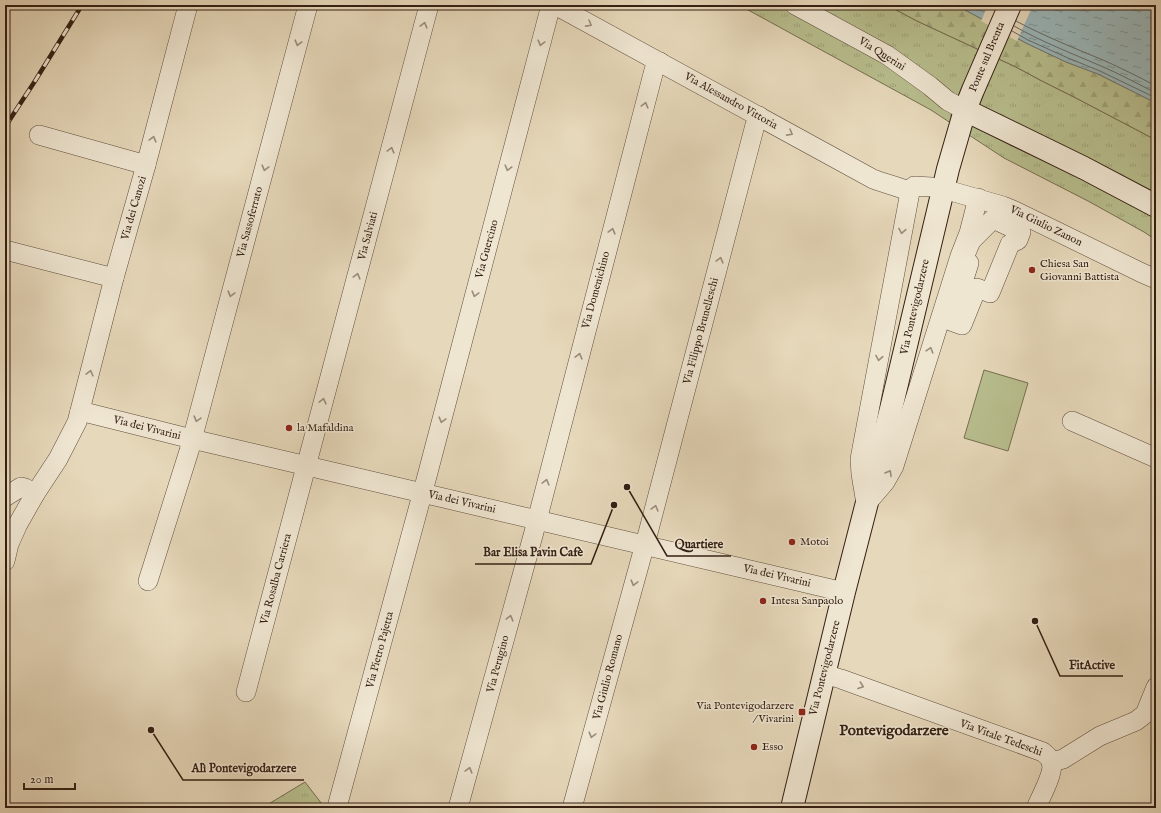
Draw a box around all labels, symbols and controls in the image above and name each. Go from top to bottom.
one-way arrow [585,19,593,26]
street label: Ponte sul Brenta [966,20,1008,94]
one-way arrow [419,21,428,28]
street label: Via Querini [855,34,908,74]
one-way arrow [294,39,303,46]
one-way arrow [537,39,546,46]
street label: Via Alessandro Vittoria [681,69,780,133]
one-way arrow [640,102,649,109]
one-way arrow [785,128,793,136]
one-way arrow [148,136,156,142]
one-way arrow [386,147,394,153]
one-way arrow [261,165,269,171]
one-way arrow [504,165,513,172]
street label: Via dei Canozi [118,174,150,243]
street label: Via Sassoferrato [234,185,266,260]
street label: Via Giulio Zanon [1007,202,1085,250]
street label: Via Salviati [355,210,381,263]
street label: Via Guercino [472,218,502,281]
one-way arrow [607,227,616,234]
one-way arrow [899,228,907,234]
street label: Via Domenichino [579,250,613,331]
one-way arrow [715,257,724,264]
place label: Chiesa San Giovanni Battista [1040,257,1119,284]
street label: Via Pontevigodarzere [897,258,933,357]
marker: Chiesa San Giovanni Battista [1027,265,1037,275]
one-way arrow [352,273,361,280]
street label: Via Filippo Brunelleschi [680,276,722,387]
one-way arrow [227,290,236,297]
one-way arrow [471,290,480,297]
one-way arrow [925,347,934,354]
one-way arrow [574,353,583,360]
one-way arrow [875,355,884,362]
one-way arrow [85,370,94,377]
one-way arrow [319,398,327,405]
street label: Via dei Vivarini [111,413,182,443]
one-way arrow [193,416,202,423]
one-way arrow [438,416,447,423]
place label: la Mafaldina [297,421,354,435]
marker: la Mafaldina [284,423,294,433]
one-way arrow [885,470,892,477]
one-way arrow [541,479,550,486]
street label: Via dei Vivarini [426,487,497,517]
one-way arrow [650,504,658,511]
street label: Via Rosalba Carriera [257,532,295,627]
callout: Quartiere [667,532,731,556]
place label: Motoi [800,535,829,549]
text: Quartiere [675,537,724,553]
marker: Motoi [787,537,797,547]
callout: Bar Elisa Pavin Cafè [475,540,591,564]
text: Bar Elisa Pavin Cafè [483,545,584,560]
street label: Via dei Vivarini [741,561,812,591]
one-way arrow [630,579,639,586]
place label: Intesa Sanpaolo [771,594,843,608]
marker: Intesa Sanpaolo [758,596,768,606]
street label: Via Pietro Pajetta [363,610,397,691]
one-way arrow [505,615,514,622]
street label: Via Pontevigodarzere [806,619,844,718]
street label: Via Giulio Romano [590,633,626,722]
street label: Via Perugino [483,634,512,695]
callout: FitActive [1060,652,1123,676]
text: FitActive [1069,658,1116,673]
one-way arrow [857,682,864,690]
place label: Via Pontevigodarzere / Vivarini [695,699,794,726]
marker: Via Pontevigodarzere / Vivarini [797,707,807,717]
street label: Via Vitale Tedeschi [957,716,1044,759]
district label: Pontevigodarzere [839,721,949,740]
one-way arrow [588,731,597,738]
place label: Esso [762,740,783,754]
marker: Esso [749,742,759,752]
callout: Alì Pontevigodarzere [183,756,304,780]
text: Alì Pontevigodarzere [191,761,297,777]
scale bar [24,765,75,791]
one-way arrow [464,767,472,774]
text: 20 m [30,772,53,787]

